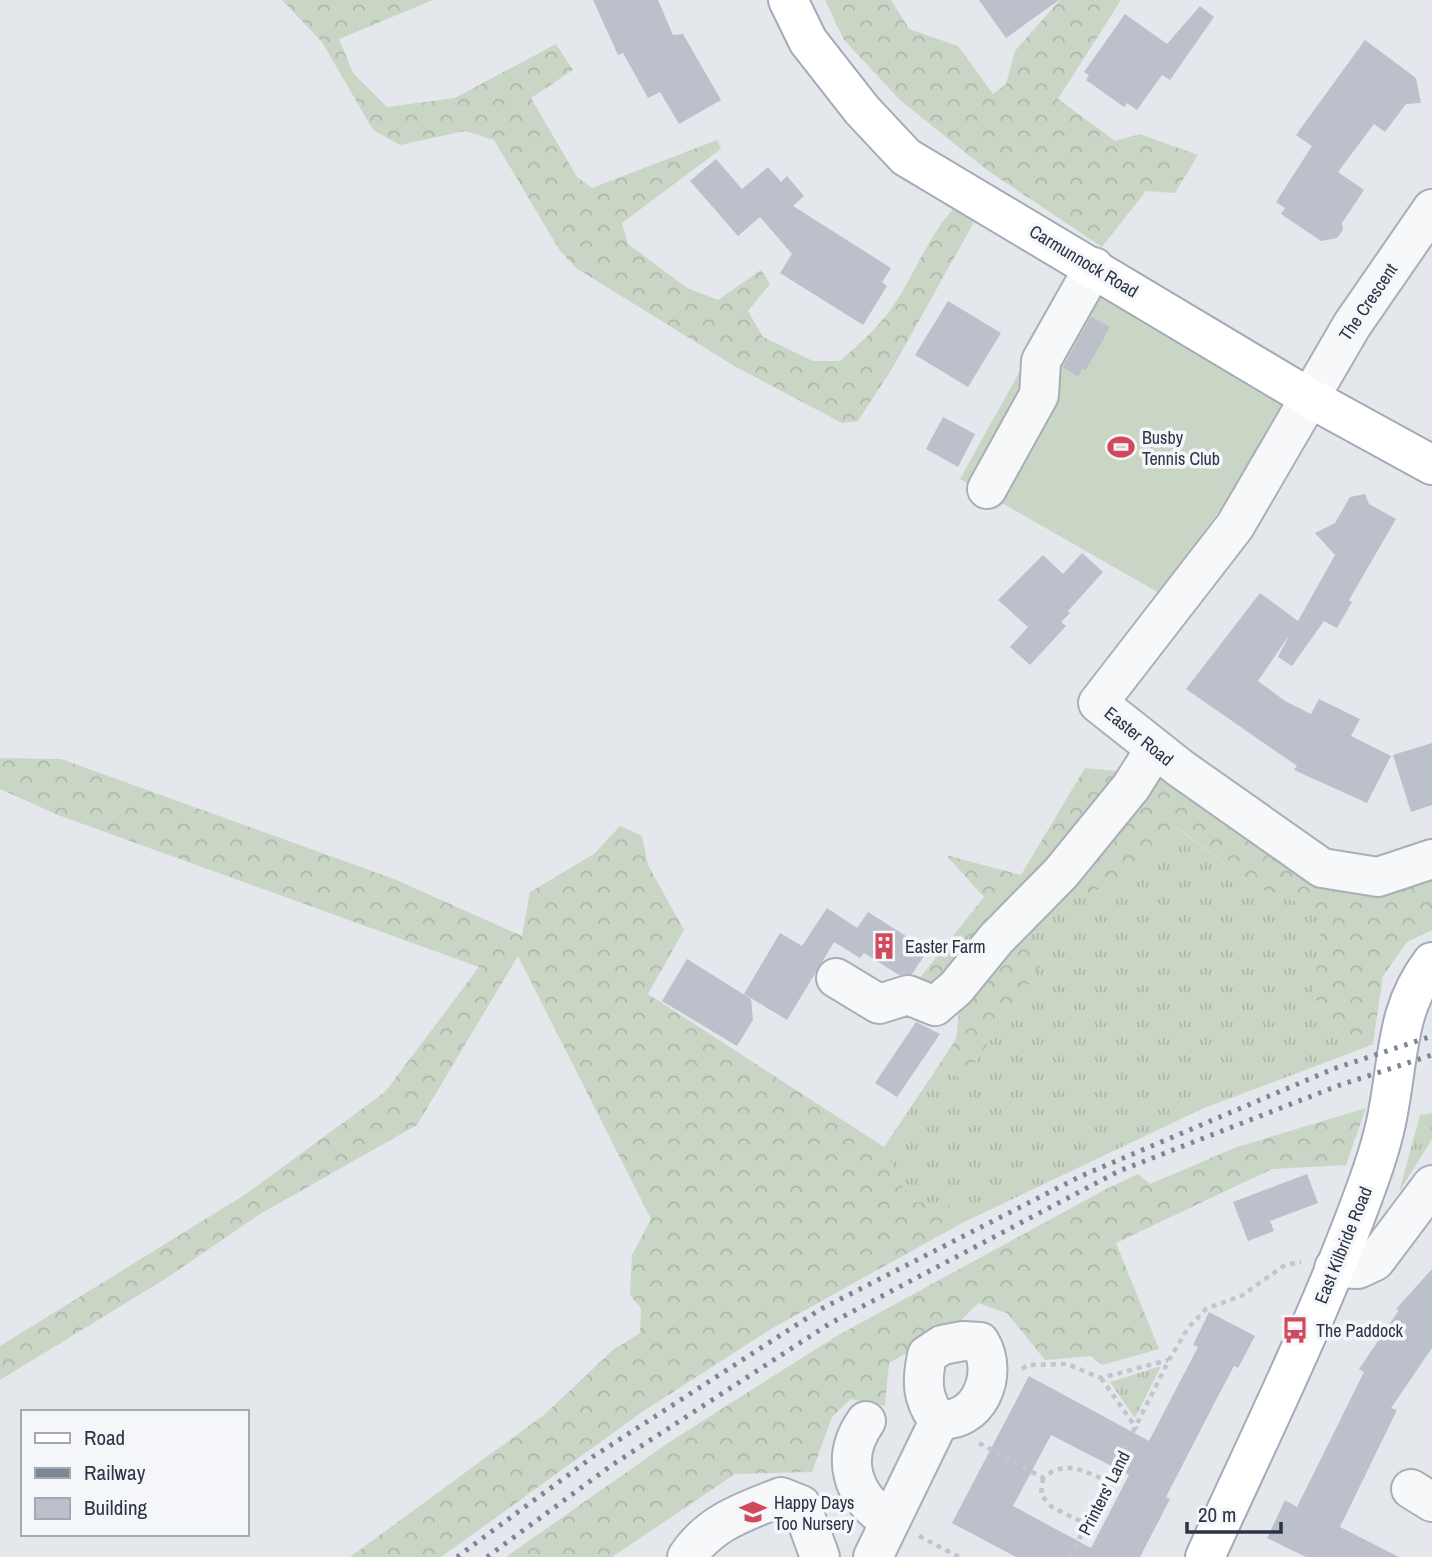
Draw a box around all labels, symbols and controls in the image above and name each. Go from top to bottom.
street label: Carmunnock Road [1025,219,1143,303]
street label: The Crescent [1333,258,1403,346]
place label: Busby Tennis Club [1142,425,1220,471]
sports icon: Busby Tennis Club [1106,432,1136,462]
street label: Easter Road [1099,700,1179,772]
building icon: Easter Farm [869,931,899,961]
place label: Easter Farm [905,934,985,959]
street label: East Kilbride Road [1308,1183,1378,1307]
bus stop icon: The Paddock [1280,1315,1310,1345]
place label: The Paddock [1316,1318,1404,1343]
legend [21,1410,248,1536]
text: Road [84,1423,125,1452]
street label: Printers' Land [1072,1447,1136,1539]
text: Railway [84,1458,146,1487]
place label: Happy Days Too Nursery [774,1490,854,1536]
scale bar [1187,1490,1282,1534]
text: Building [84,1493,148,1522]
school or university icon: Happy Days Too Nursery [738,1497,768,1527]
text: 20 m [1198,1500,1236,1529]

